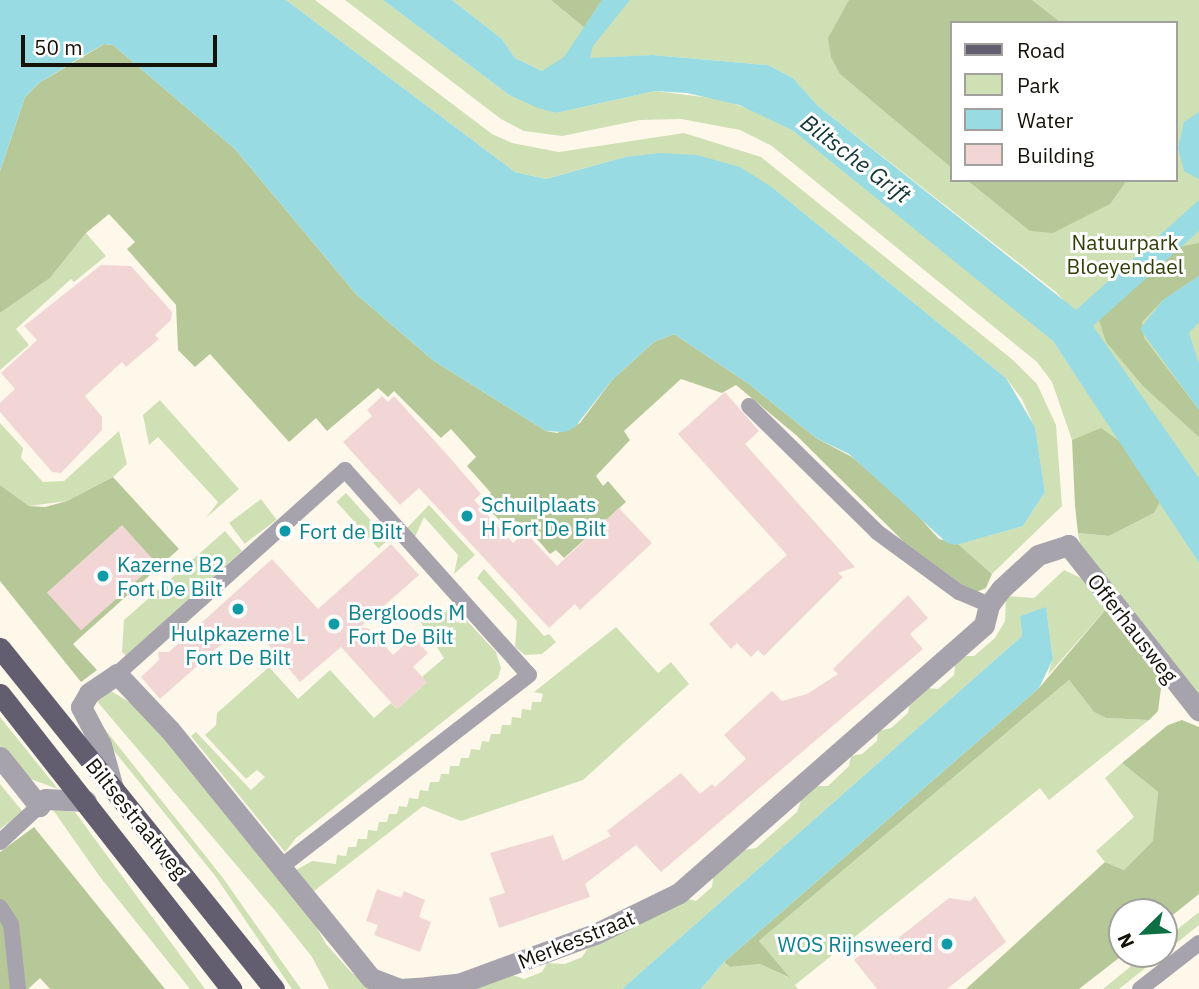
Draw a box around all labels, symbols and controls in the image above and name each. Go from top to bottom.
scale bar [24,21,220,65]
legend [950,21,1178,182]
text: 50 m [34,33,83,61]
text: Road [1017,36,1065,64]
text: Park [1017,71,1060,99]
text: Water [1017,106,1073,134]
water label: Biltsche Grift [796,108,916,208]
text: Building [1017,141,1094,169]
park label: Natuurpark Bloeyendael [1066,229,1184,279]
place label: Schuilplaats H Fort De Bilt [481,491,606,541]
marker: Schuilplaats H Fort De Bilt [459,508,475,524]
place label: Fort de Bilt [299,518,403,544]
marker: Fort de Bilt [277,523,293,539]
place label: Kazerne B2 Fort De Bilt [117,551,225,601]
marker: Kazerne B2 Fort De Bilt [95,568,111,584]
street label: Offerhausweg [1083,568,1183,688]
place label: Bergloods M Fort De Bilt [348,599,465,649]
marker: Hulpkazerne L Fort De Bilt [230,601,246,617]
marker: Bergloods M Fort De Bilt [326,616,342,632]
place label: Hulpkazerne L Fort De Bilt [171,620,305,670]
street label: Biltsestraatweg [81,753,193,883]
north arrow [1108,898,1178,968]
street label: Merkesstraat [514,904,638,974]
text: N [1112,930,1139,952]
place label: WOS Rijnsweerd [778,931,933,957]
marker: WOS Rijnsweerd [939,936,955,952]

